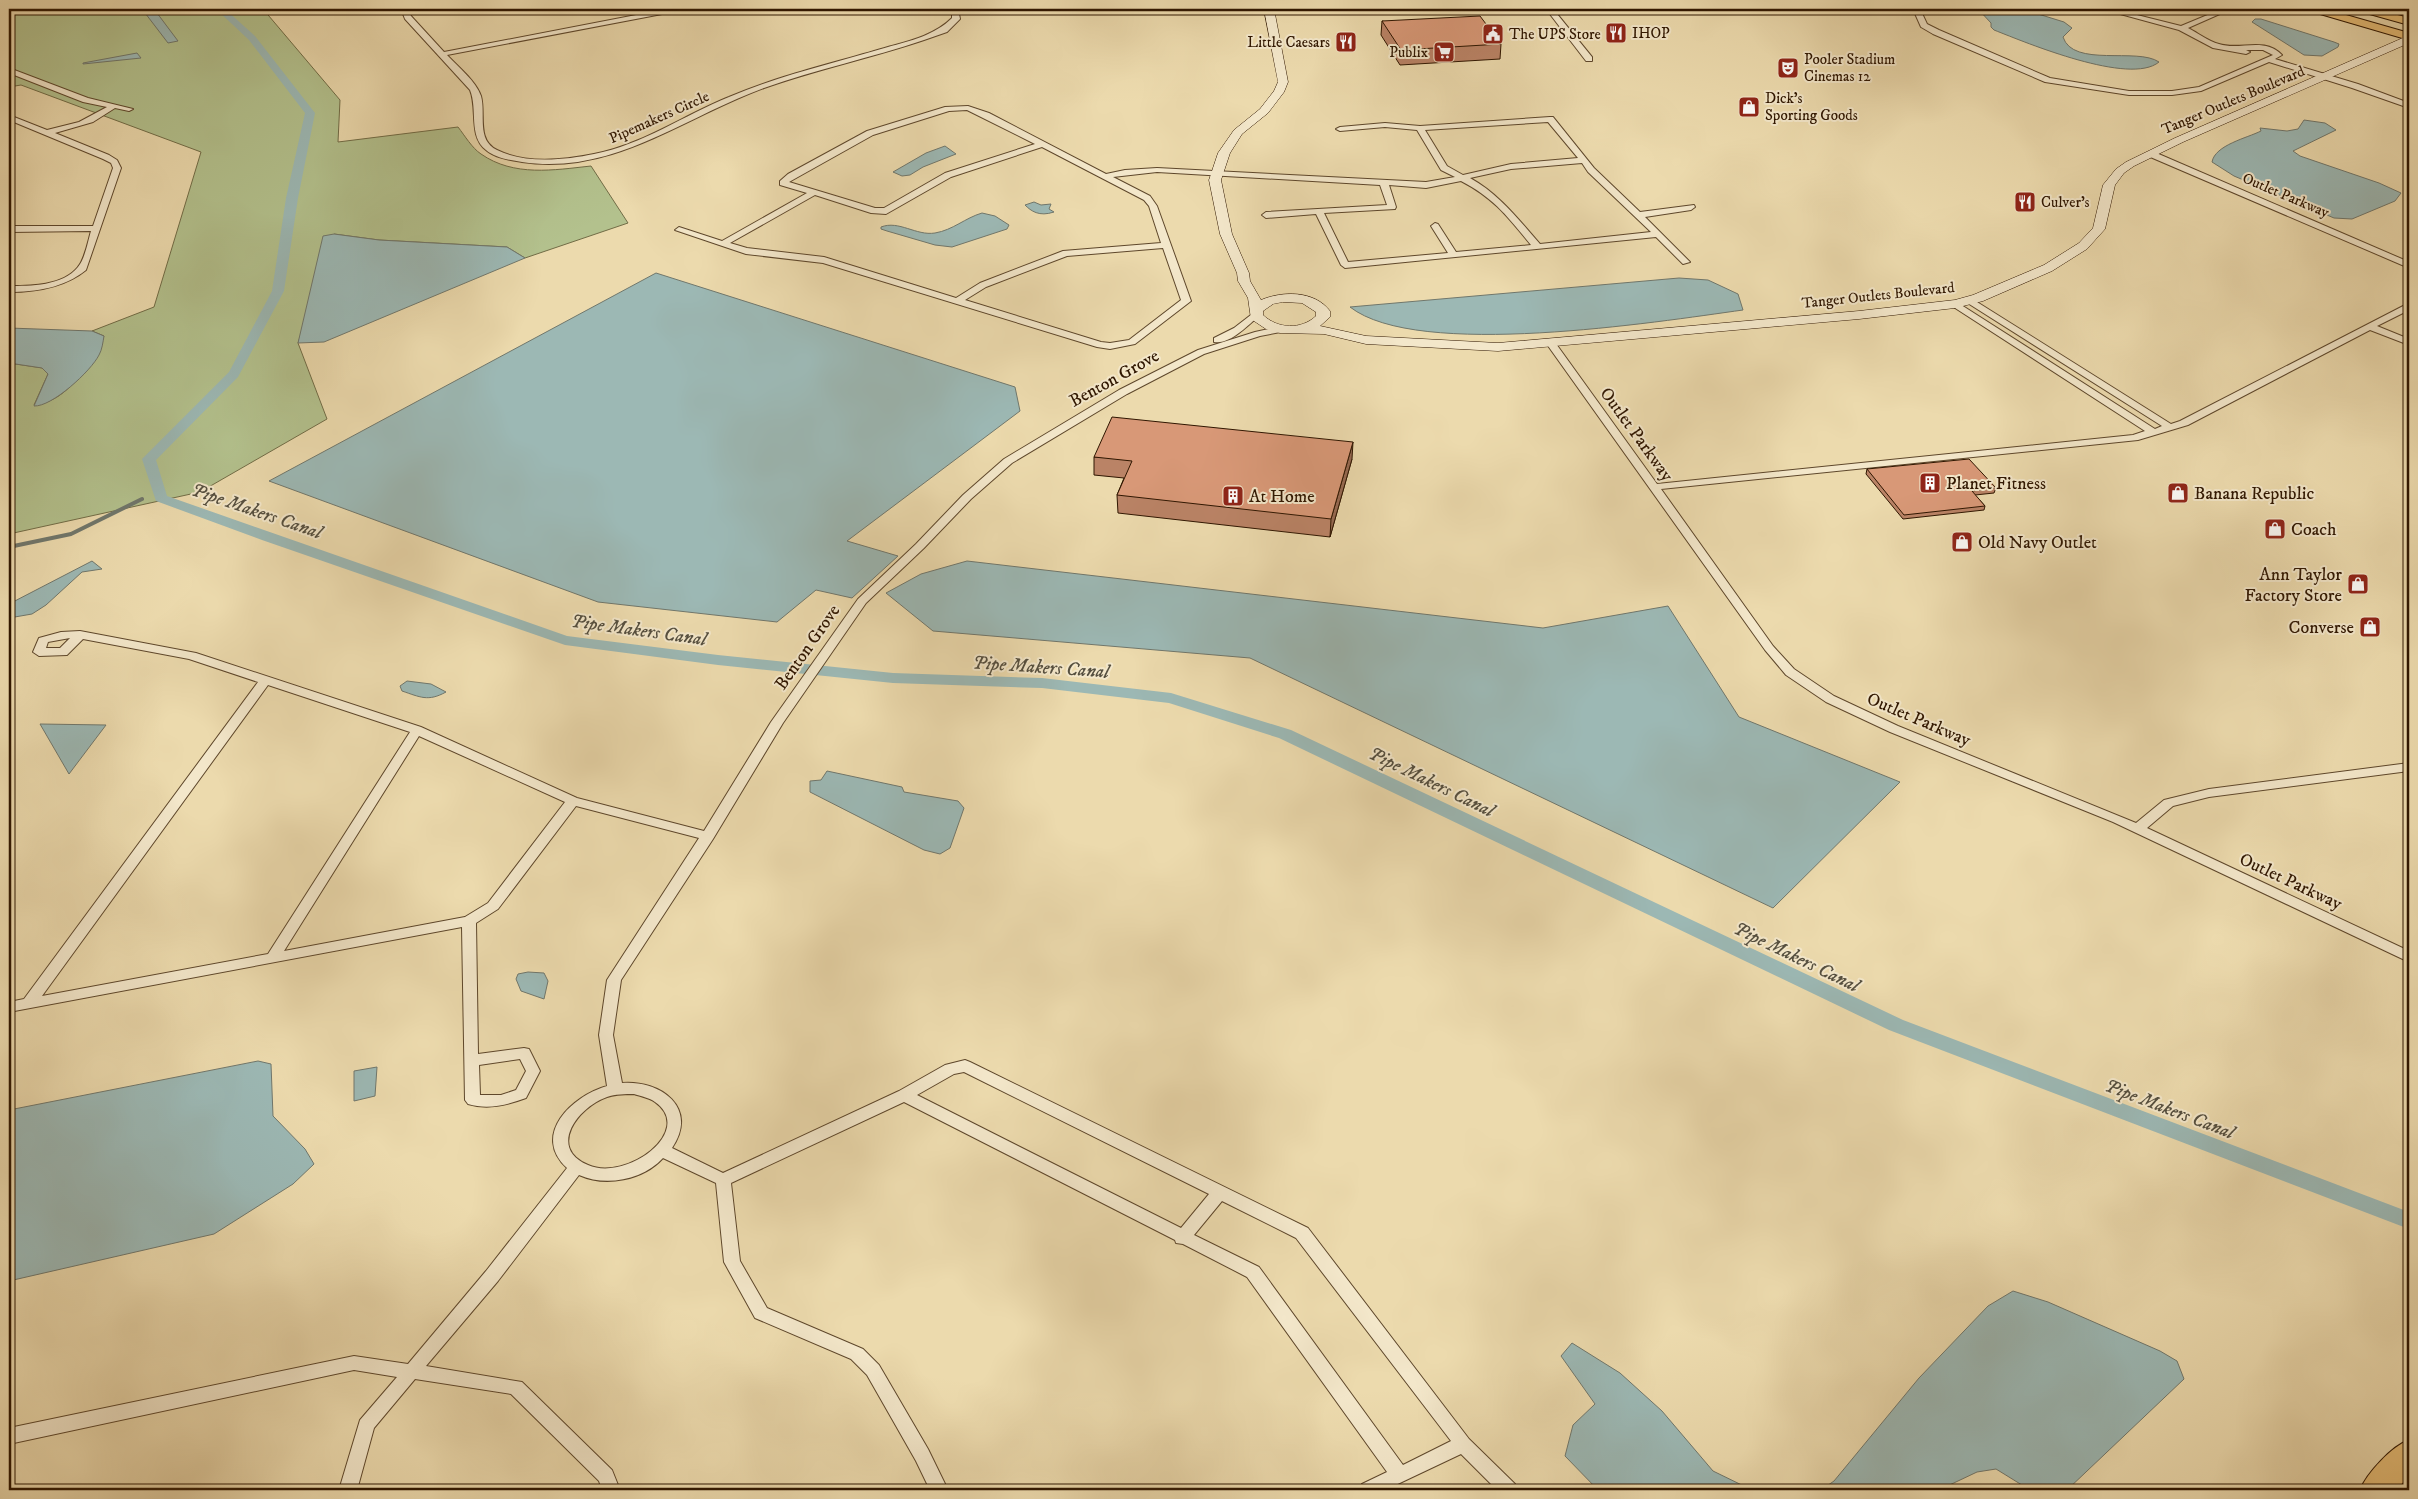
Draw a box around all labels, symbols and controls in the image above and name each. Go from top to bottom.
restaurant icon: IHOP [1604,21,1628,45]
public building icon: The UPS Store [1481,22,1505,46]
place label: IHOP [1632,24,1670,43]
place label: The UPS Store [1509,25,1601,44]
restaurant icon: Little Caesars [1334,30,1358,54]
place label: Little Caesars [1247,33,1330,52]
supermarket icon: Publix [1432,40,1456,64]
place label: Publix [1389,43,1429,62]
place label: Pooler Stadium Cinemas 12 [1804,50,1895,86]
theatre icon: Pooler Stadium Cinemas 12 [1776,56,1800,80]
street label: Tanger Outlets Boulevard [2159,62,2308,139]
street label: Pipemakers Circle [606,87,712,148]
place label: Dick's Sporting Goods [1765,89,1858,125]
shop icon: Dick's Sporting Goods [1737,95,1761,119]
street label: Outlet Parkway [2240,169,2333,223]
restaurant icon: Culver's [2013,190,2037,214]
place label: Culver's [2041,193,2090,212]
street label: Tanger Outlets Boulevard [1801,278,1956,313]
street label: Benton Grove [1066,345,1163,413]
street label: Outlet Parkway [1595,383,1678,486]
building icon: Planet Fitness [1918,471,1942,495]
place label: Planet Fitness [1946,473,2046,495]
water label: Pipe Makers Canal [188,478,327,546]
shop icon: Banana Republic [2166,481,2190,505]
place label: Banana Republic [2194,483,2314,505]
building icon: At Home [1221,484,1245,508]
place label: At Home [1249,486,1315,508]
shop icon: Coach [2263,517,2287,541]
place label: Coach [2291,519,2337,541]
shop icon: Old Navy Outlet [1950,530,1974,554]
place label: Old Navy Outlet [1978,532,2097,554]
place label: Ann Taylor Factory Store [2245,564,2342,607]
shop icon: Ann Taylor Factory Store [2346,572,2370,596]
street label: Benton Grove [770,601,845,695]
water label: Pipe Makers Canal [569,610,710,653]
shop icon: Converse [2358,615,2382,639]
place label: Converse [2288,617,2354,639]
water label: Pipe Makers Canal [972,651,1112,685]
street label: Outlet Parkway [1863,688,1974,752]
water label: Pipe Makers Canal [1364,742,1500,824]
street label: Outlet Parkway [2236,849,2346,915]
water label: Pipe Makers Canal [1729,917,1865,999]
water label: Pipe Makers Canal [2101,1074,2239,1146]

